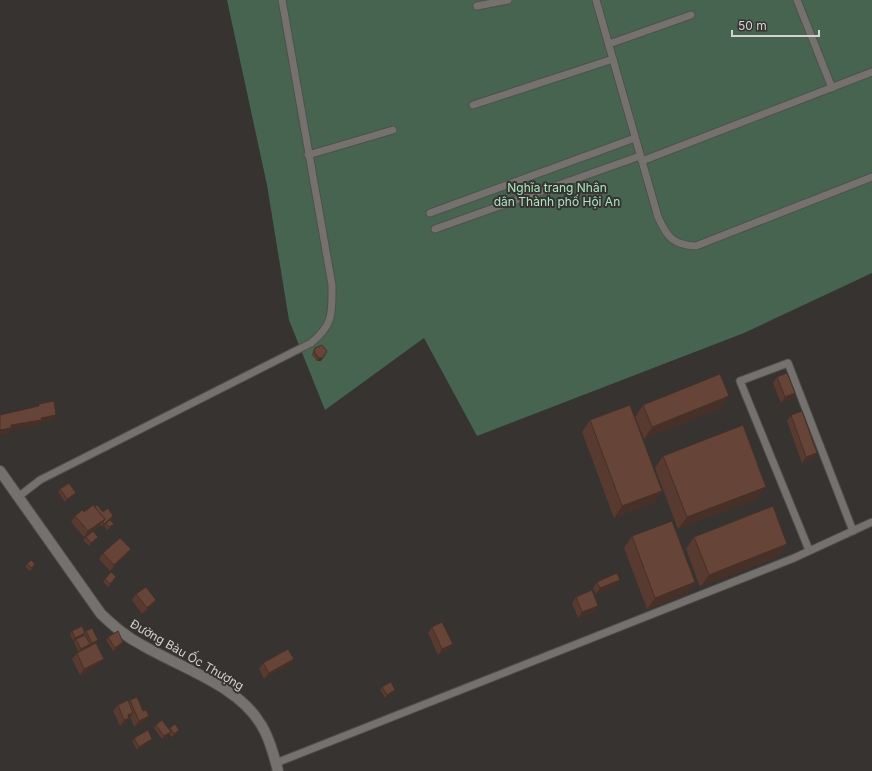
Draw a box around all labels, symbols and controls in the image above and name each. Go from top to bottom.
scale bar [732,12,819,38]
text: 50 m [738,18,767,33]
park label: Nghĩa trang Nhân dân Thành phố Hội An [494,180,620,209]
street label: Đường Bàu Ốc Thượng [128,614,248,693]

